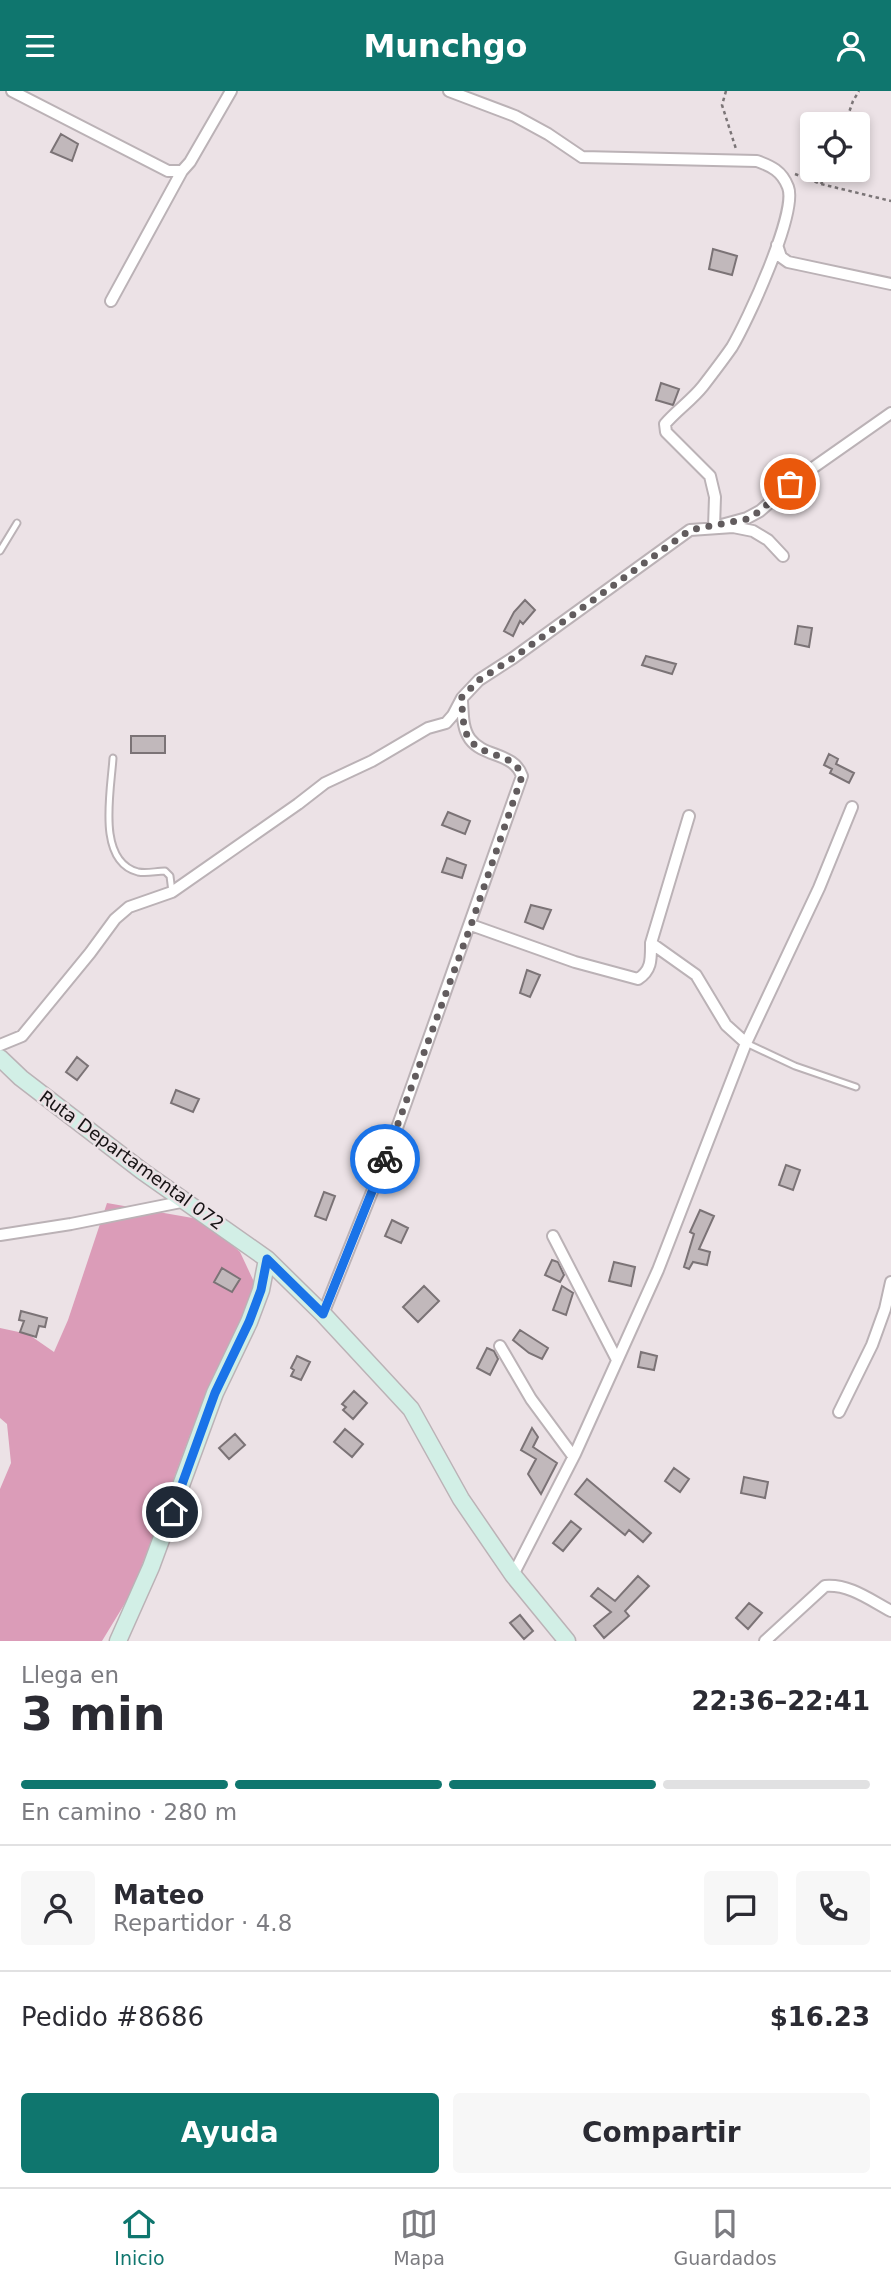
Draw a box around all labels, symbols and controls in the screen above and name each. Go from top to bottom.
icon: menu [21,27,59,65]
text: Munchgo [363,27,528,65]
icon: person [832,27,870,65]
map controls [800,112,870,182]
button: locate [800,112,870,182]
pin [760,454,820,514]
icon: bag [771,465,809,503]
street label: Ruta Departamental 072 [36,1086,228,1234]
courier [350,1124,420,1194]
icon: bike [366,1140,404,1178]
pin [142,1482,202,1542]
icon: home [153,1493,191,1531]
text: Llega en [21,1662,119,1688]
text: 22:36–22:41 [691,1686,870,1716]
text: 3 min [21,1687,165,1741]
text: En camino · 280 m [21,1799,237,1825]
button: person [21,1871,95,1945]
button: chat [704,1871,778,1945]
button: phone [796,1871,870,1945]
text: Mateo [113,1880,204,1910]
text: Repartidor · 4.8 [113,1910,292,1936]
text: Pedido #8686 [21,2002,204,2032]
text: $16.23 [770,2002,870,2032]
button: Ayuda [21,2093,439,2173]
button: Compartir [453,2093,870,2173]
tab: Inicio [114,2205,165,2269]
tab: Mapa [393,2205,445,2269]
tab: Guardados [674,2205,777,2269]

